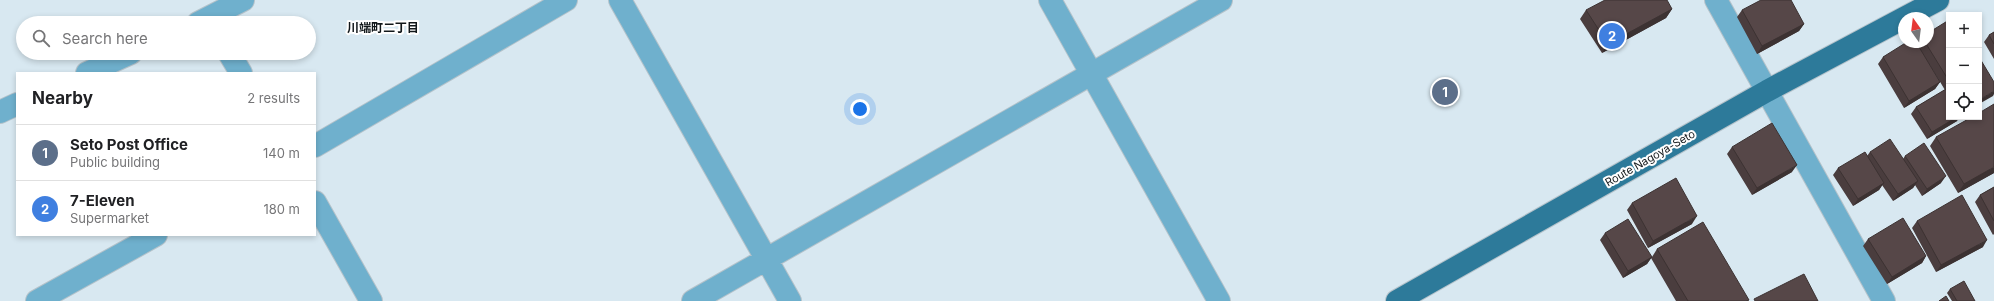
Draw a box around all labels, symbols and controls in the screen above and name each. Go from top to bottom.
north arrow [1898,12,1934,48]
map controls [1946,12,1982,120]
button: + [1946,12,1982,48]
search box [16,16,316,60]
district label: 川端町二丁目 [347,20,419,35]
pin: 2 [1599,21,1625,51]
icon: search [30,27,52,49]
text: Search here [62,29,148,48]
button: − [1946,48,1982,84]
pin: 1 [1432,77,1458,107]
button: locate [1946,84,1982,120]
text: Nearby [32,88,93,108]
text: 2 results [247,90,300,106]
your location [850,99,870,119]
street label: Route Nagoya-Seto [1603,126,1698,189]
text: Seto Post Office [70,135,188,154]
text: 1 [42,145,48,161]
text: 140 m [263,145,300,161]
text: Public building [70,154,160,170]
text: 7-Eleven [70,191,135,210]
text: 2 [41,201,49,217]
text: 180 m [263,201,300,217]
text: Supermarket [70,210,149,226]

